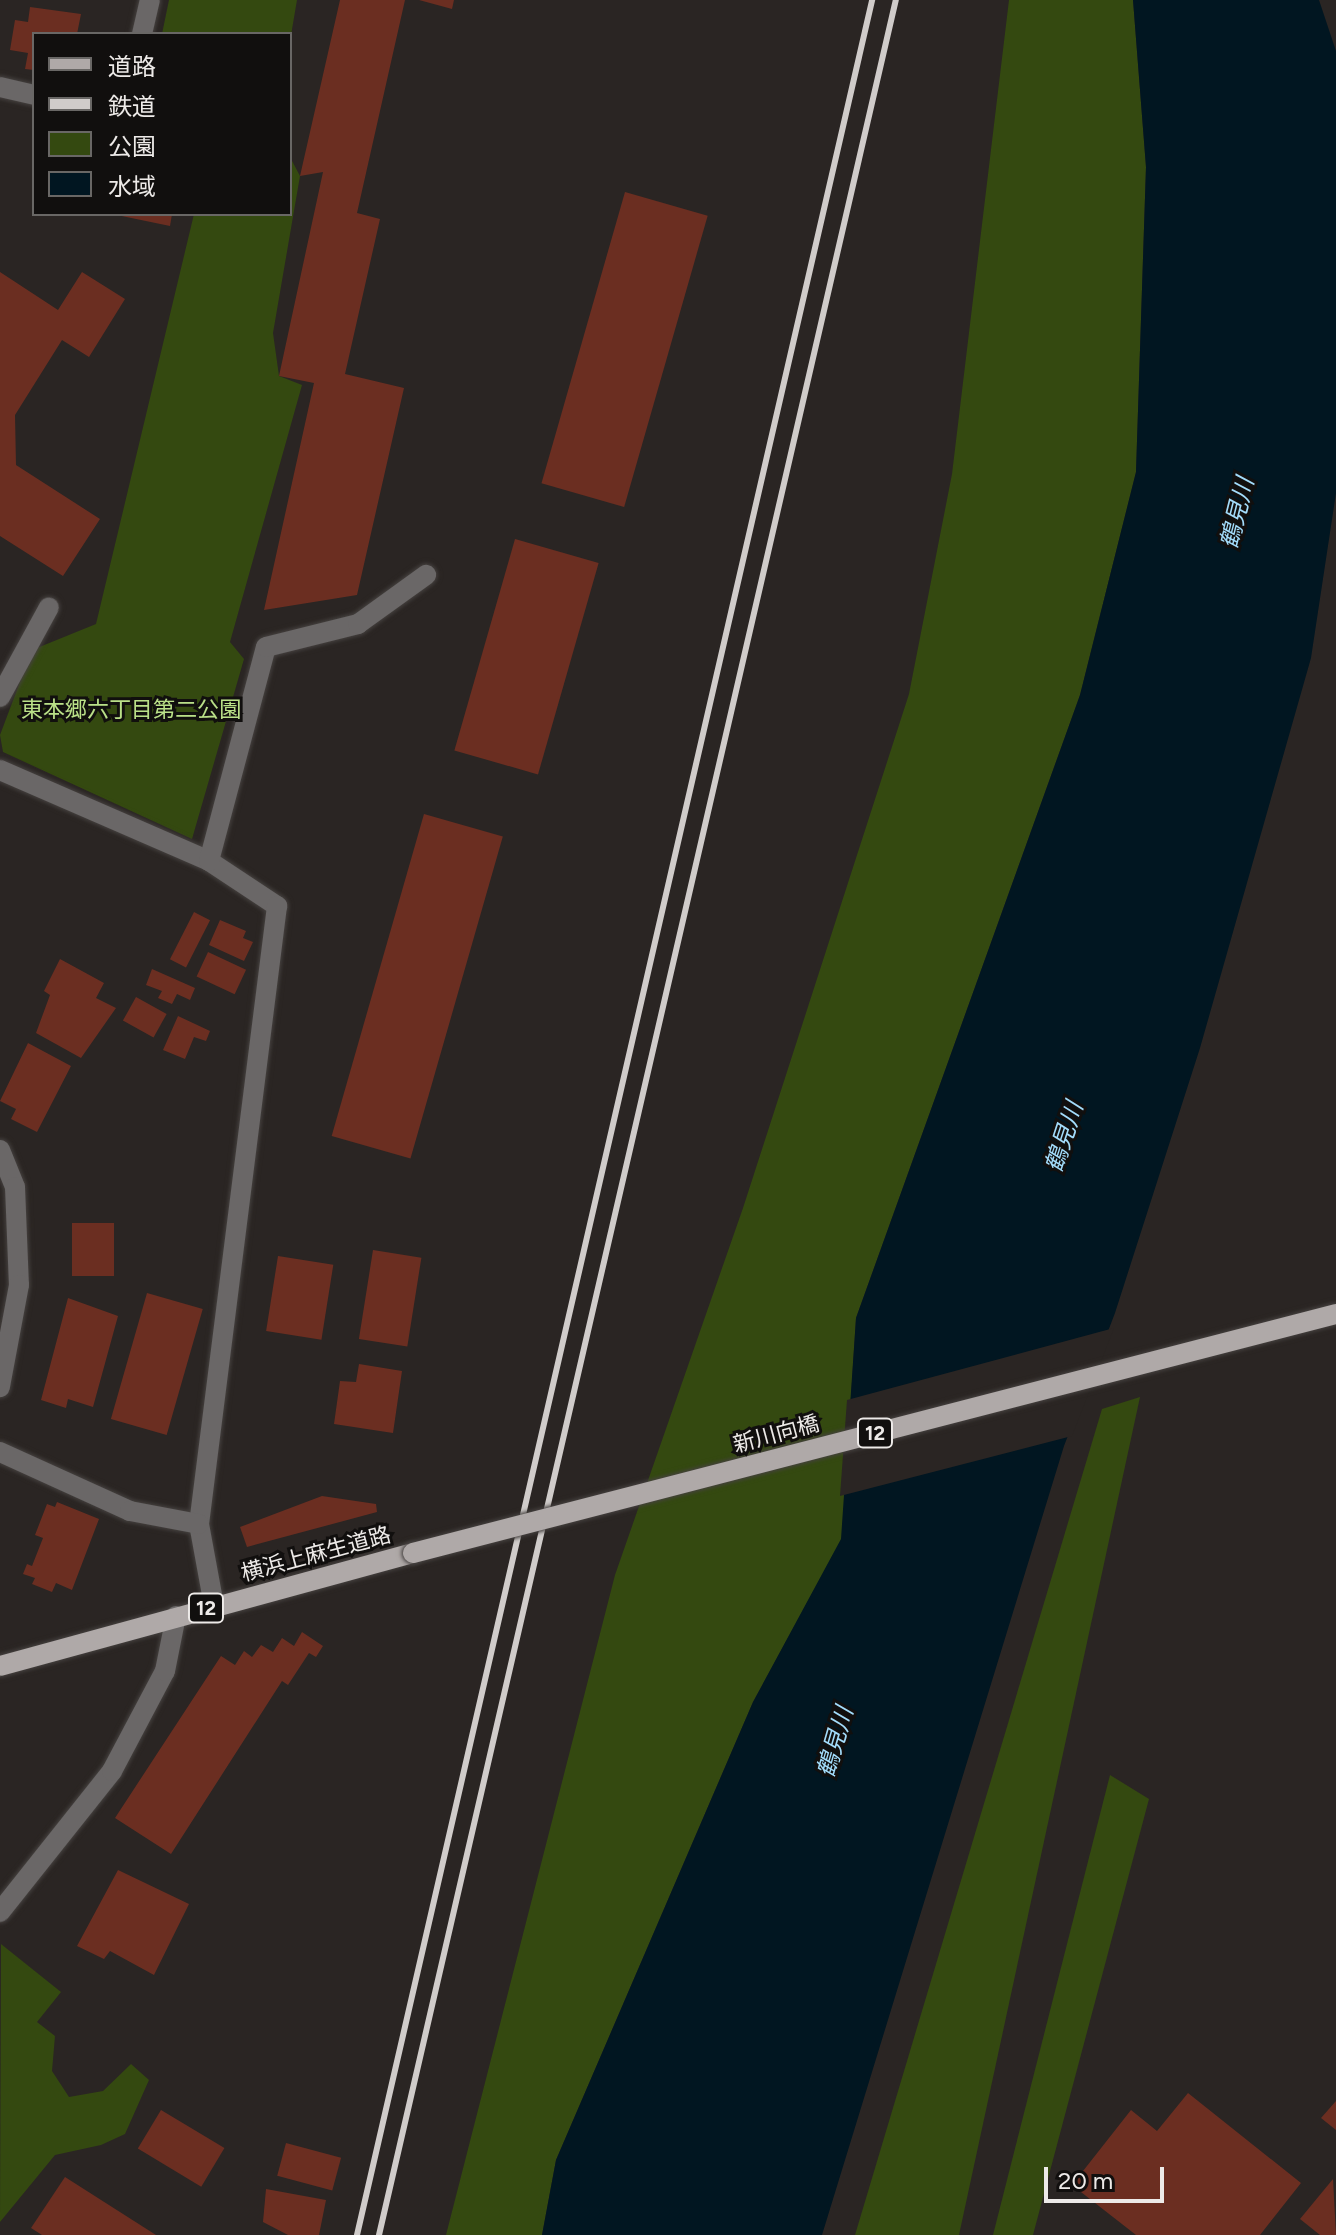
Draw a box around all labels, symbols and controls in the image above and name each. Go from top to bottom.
legend [32,32,292,216]
text: 道路 [108,52,156,81]
text: 鉄道 [108,92,156,121]
text: 公園 [108,132,156,161]
text: 水域 [108,172,156,201]
water label: 鶴見川 [1214,475,1260,551]
park label: 東本郷六丁目第二公園 [21,697,241,723]
water label: 鶴見川 [1039,1098,1089,1176]
street label: 新川向橋 [730,1410,822,1458]
road number: 12 [855,1417,895,1449]
street label: 横浜上麻生道路 [238,1521,394,1587]
road number: 12 [186,1592,226,1624]
water label: 鶴見川 [811,1703,859,1781]
scale bar [1048,2151,1168,2201]
text: 20 m [1058,2166,1113,2195]

